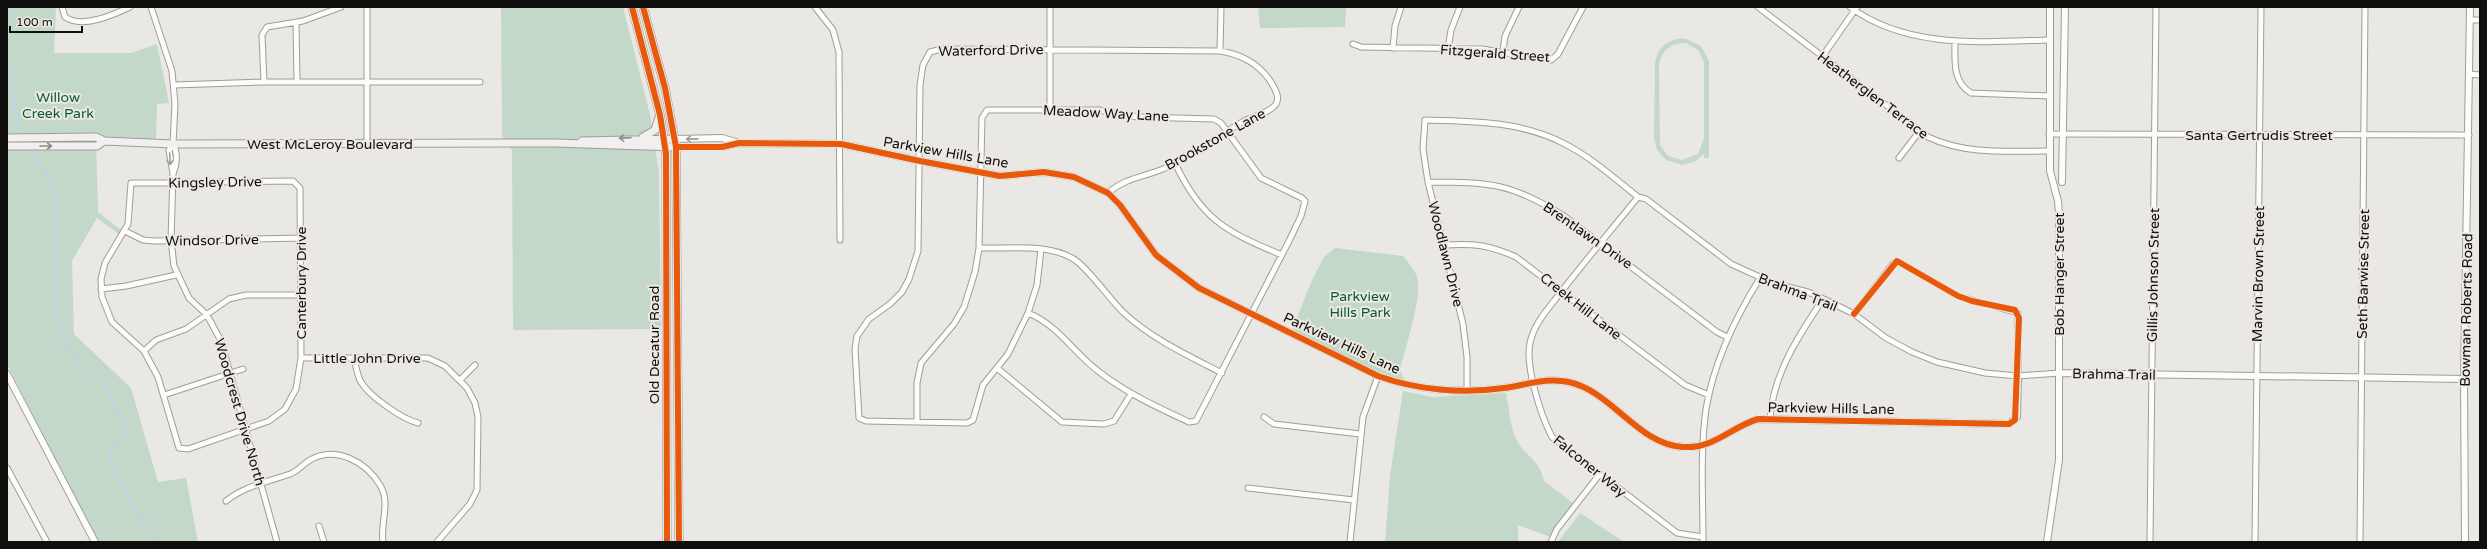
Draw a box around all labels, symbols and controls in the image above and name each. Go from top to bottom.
scale bar [10,8,82,34]
text: 100 m [16,15,53,29]
street label: Waterford Drive [938,41,1044,60]
street label: Fitzgerald Street [1439,41,1551,66]
street label: Heatherglen Terrace [1814,48,1932,143]
park label: Willow Creek Park [22,89,94,122]
street label: Meadow Way Lane [1043,102,1169,125]
street label: Brookstone Lane [1162,105,1269,174]
street label: Santa Gertrudis Street [2185,127,2333,144]
street label: Parkview Hills Lane [882,133,1010,172]
one-way arrow [619,135,632,142]
one-way arrow [686,135,699,143]
street label: West McLeroy Boulevard [247,136,413,153]
one-way arrow [39,142,52,150]
one-way arrow [166,152,173,165]
street label: Kingsley Drive [168,173,262,192]
street label: Brentlawn Drive [1540,198,1636,273]
street label: Woodlawn Drive [1424,199,1467,309]
street label: Marvin Brown Street [2249,205,2268,342]
street label: Gillis Johnson Street [2144,207,2163,342]
street label: Seth Barwise Street [2354,208,2373,339]
street label: Bob Hanger Street [2051,212,2068,336]
street label: Canterbury Drive [293,227,310,339]
street label: Windsor Drive [165,231,259,250]
street label: Bowman Roberts Road [2457,233,2476,387]
street label: Creek Hill Lane [1537,269,1625,344]
street label: Brahma Trail [1756,270,1840,315]
street label: Old Decatur Road [646,286,663,404]
park label: Parkview Hills Park [1329,288,1391,321]
street label: Parkview Hills Lane [1281,309,1403,378]
street label: Woodcrest Drive North [210,336,269,488]
street label: Little John Drive [313,350,421,367]
street label: Brahma Trail [2072,365,2156,384]
street label: Parkview Hills Lane [1767,399,1895,418]
street label: Falconer Way [1550,432,1630,501]

